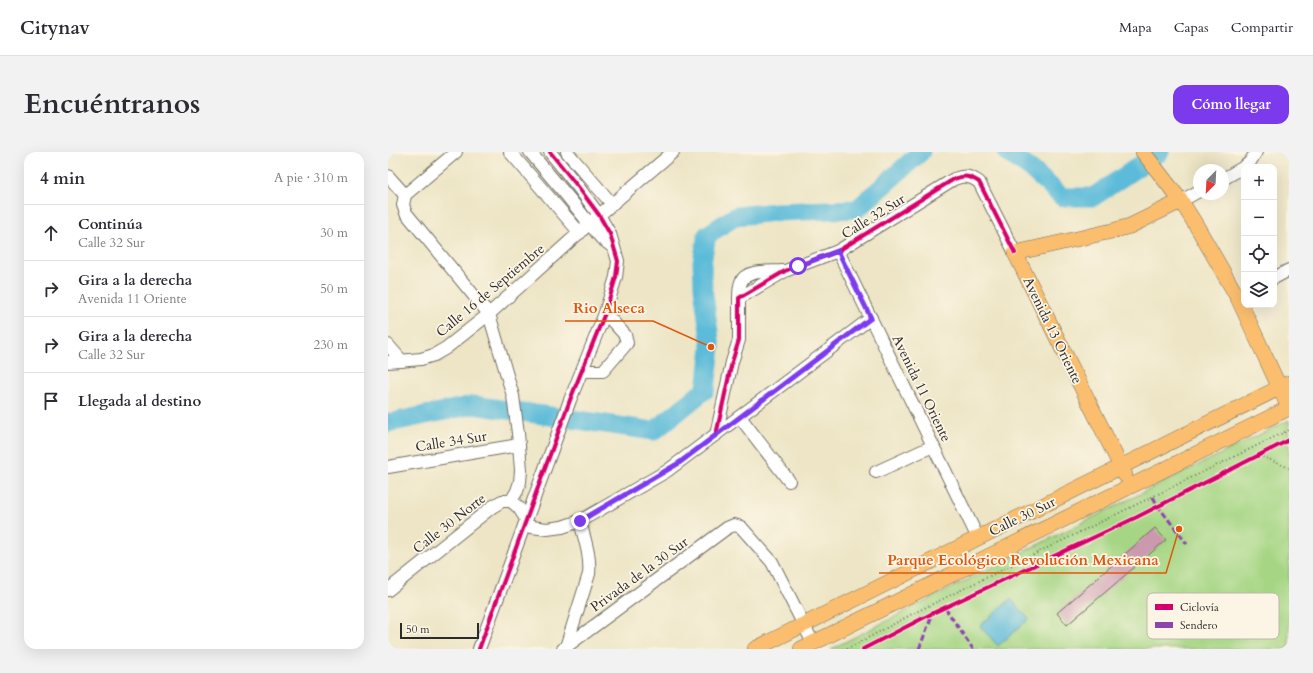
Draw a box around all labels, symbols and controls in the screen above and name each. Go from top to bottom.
text: Citynav [20,15,90,41]
text: Mapa [1119,18,1152,37]
text: Capas [1174,18,1209,37]
text: Compartir [1231,18,1293,37]
text: Encuéntranos [24,85,200,123]
button: Cómo llegar [1173,85,1289,124]
north arrow [1193,164,1229,200]
map controls [1241,164,1277,308]
button: + [1241,164,1277,200]
text: 4 min [40,167,85,190]
text: A pie · 310 m [274,169,348,187]
street label: Calle 32 Sur [838,189,910,244]
button: − [1241,200,1277,236]
text: Continúa [78,214,143,234]
icon: ahead [40,222,62,244]
text: 30 m [320,224,348,242]
text: Calle 32 Sur [78,234,145,252]
button: locate [1241,236,1277,272]
street label: Calle 16 de Septiembre [432,239,549,341]
route start [789,257,807,275]
text: Gira a la derecha [78,270,192,290]
button: layers [1241,272,1277,308]
street label: Avenida 13 Oriente [1018,274,1087,387]
icon: right [40,278,62,300]
text: 50 m [320,280,348,298]
text: Avenida 11 Oriente [78,290,187,308]
callout: Rio Alseca [565,294,653,321]
text: Rio Alseca [573,298,646,318]
text: Gira a la derecha [78,326,192,346]
street label: Avenida 11 Oriente [887,332,956,445]
icon: right [40,334,62,356]
text: 230 m [314,336,348,354]
text: Calle 32 Sur [78,346,145,364]
icon: arrive [40,390,62,412]
text: Llegada al destino [78,391,201,411]
street label: Calle 34 Sur [414,426,489,457]
street label: Calle 30 Norte [409,489,490,558]
street label: Calle 30 Sur [986,492,1059,541]
route end [571,512,589,530]
street label: Privada de la 30 Sur [587,532,693,616]
callout: Parque Ecológico Revolución Mexicana [879,546,1166,573]
text: Parque Ecológico Revolución Mexicana [887,550,1159,570]
legend [1147,593,1279,639]
text: Ciclovía [1180,600,1219,615]
text: Sendero [1180,618,1218,633]
scale bar [400,621,479,640]
text: 50 m [406,622,430,637]

